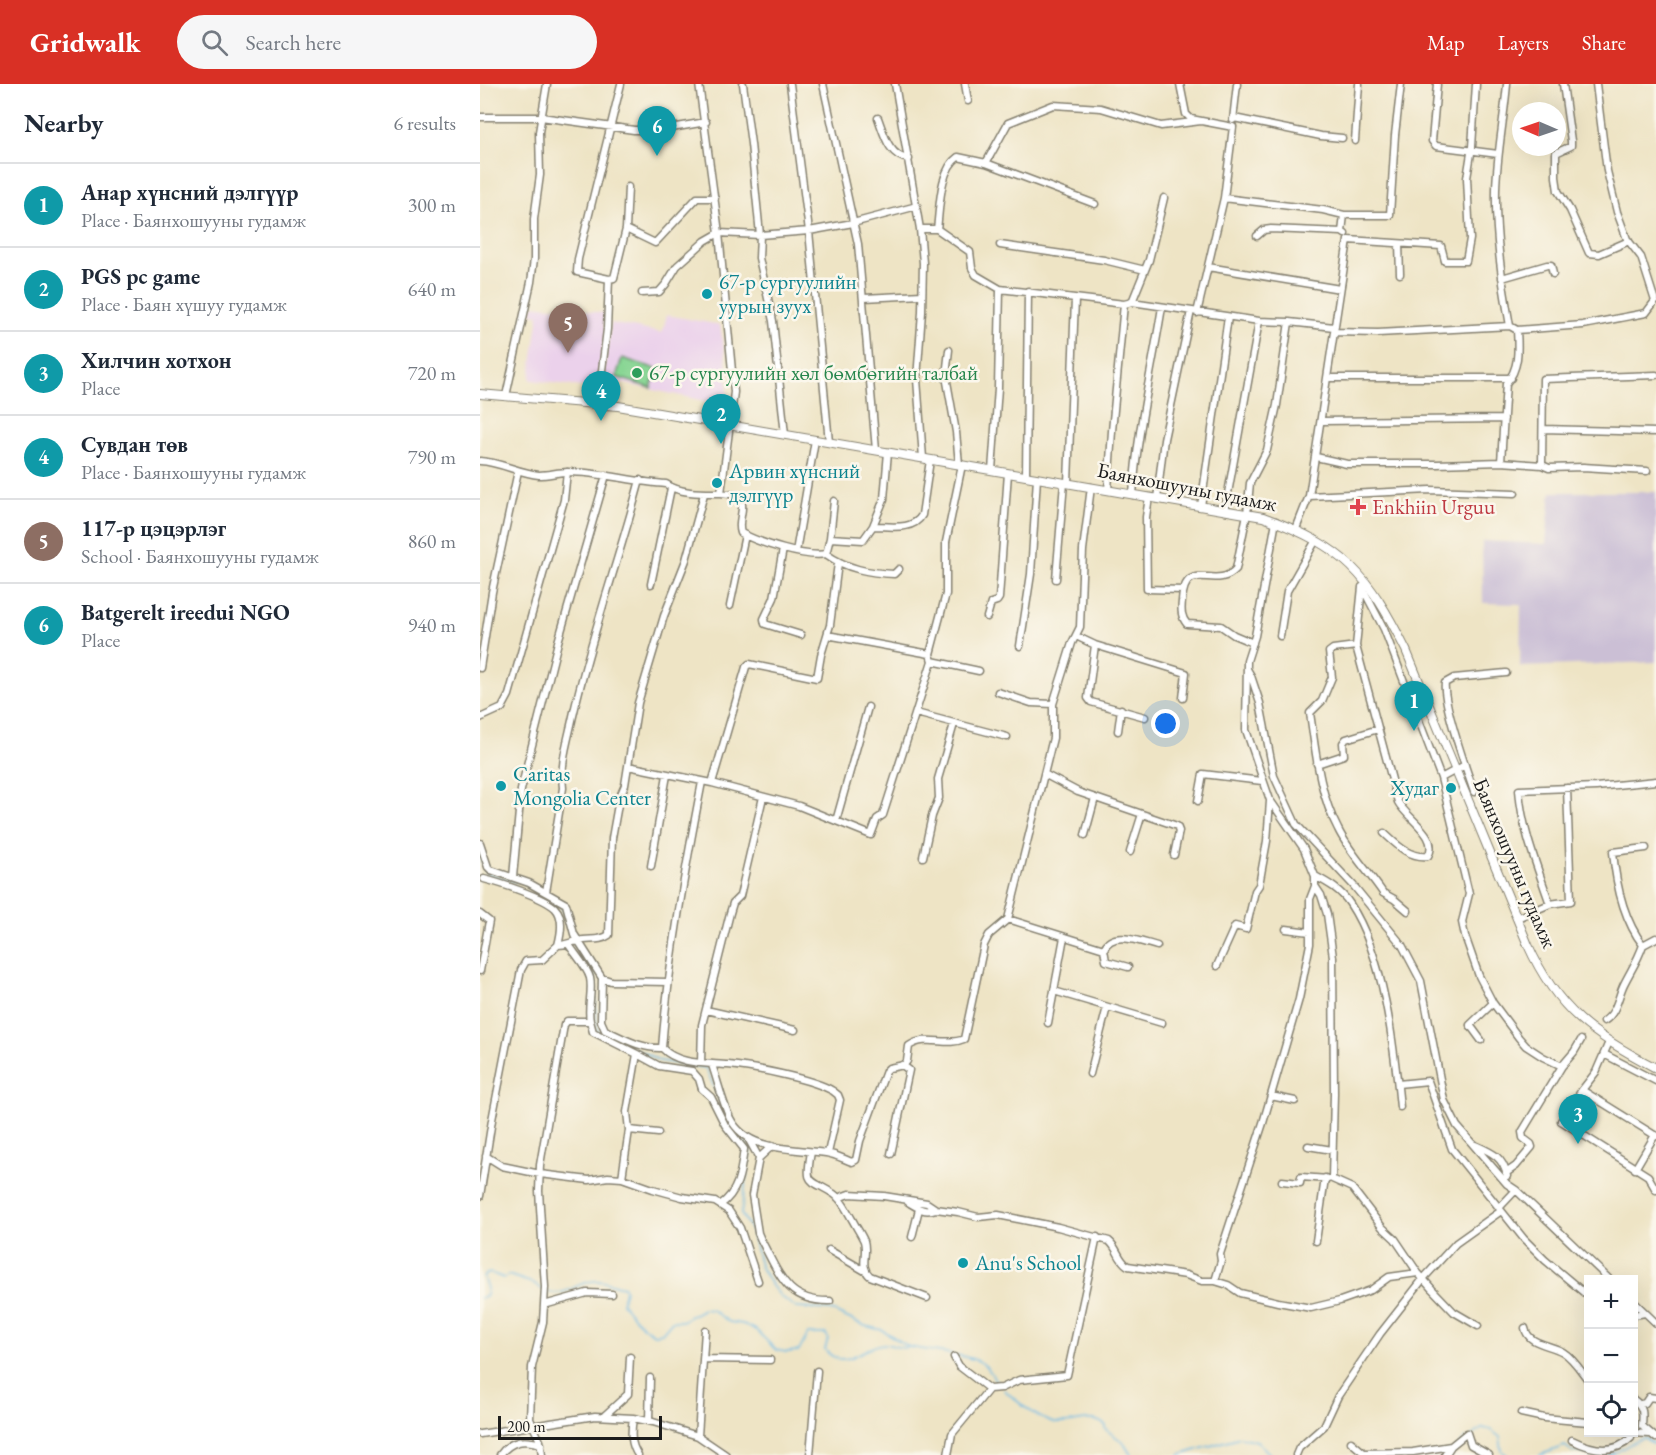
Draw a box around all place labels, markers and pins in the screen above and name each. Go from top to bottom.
pin: 6 [638,106,676,156]
place label: 67-р сургуулийн уурын зуух [719,268,857,319]
marker: 67-р сургуулийн уурын зуух [700,287,714,301]
pin: 5 [548,304,587,353]
place label: 67-р сургуулийн хөл бөмбөгийн талбай [649,359,978,386]
marker: 67-р сургуулийн хөл бөмбөгийн талбай [630,366,644,380]
pin: 4 [582,372,620,421]
pin: 2 [702,394,740,444]
place label: Арвин хүнсний дэлгүүр [728,457,860,508]
marker: Арвин хүнсний дэлгүүр [710,476,724,490]
place label: Enkhiin Urguu [1372,493,1495,520]
marker: Enkhiin Urguu [1349,498,1367,516]
pin: 1 [1394,682,1434,731]
place label: Caritas Mongolia Center [513,760,651,811]
place label: Худаг [1390,774,1440,801]
marker: Caritas Mongolia Center [494,779,508,793]
marker: Худаг [1444,781,1458,795]
pin: 3 [1558,1094,1598,1144]
place label: Anu's School [974,1249,1082,1276]
marker: Anu's School [956,1256,970,1270]

